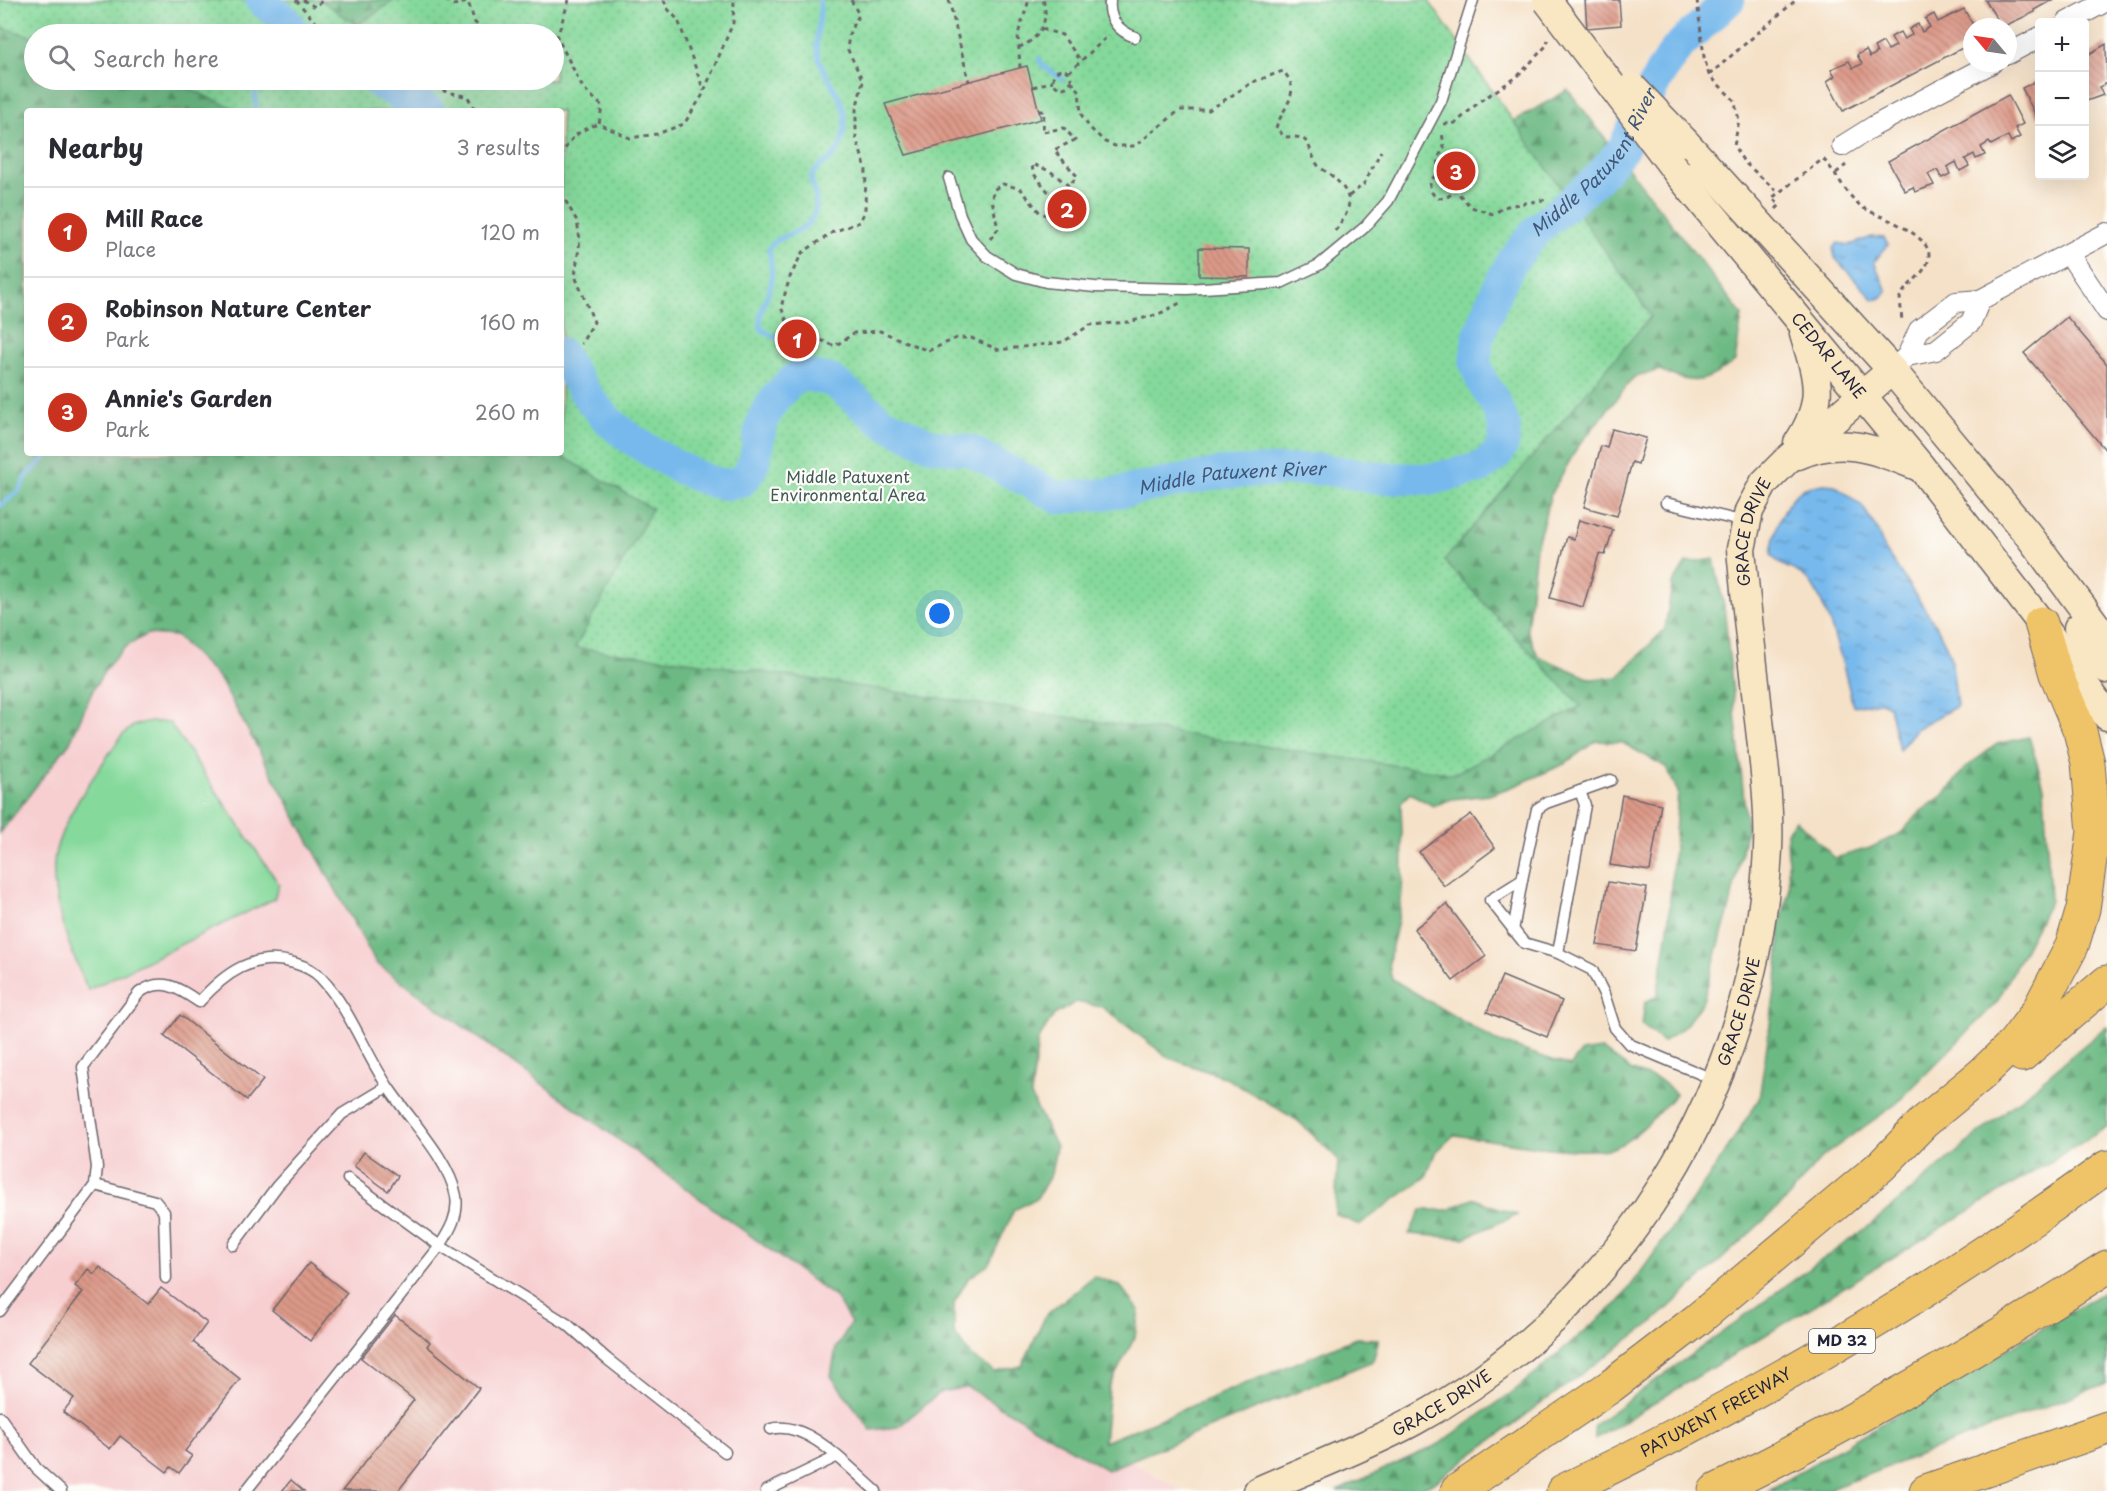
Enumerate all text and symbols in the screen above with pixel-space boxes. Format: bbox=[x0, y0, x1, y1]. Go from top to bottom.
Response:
north arrow bbox=[1963, 18, 2017, 72]
map controls bbox=[2035, 18, 2089, 180]
button: + bbox=[2035, 18, 2089, 72]
search box bbox=[24, 24, 564, 90]
icon: search bbox=[45, 41, 78, 74]
text: Search here bbox=[93, 41, 219, 74]
button: − bbox=[2035, 72, 2089, 126]
water label: Middle Patuxent River bbox=[1524, 81, 1663, 242]
button: layers bbox=[2035, 126, 2089, 180]
text: Nearby bbox=[48, 128, 143, 167]
text: 3 results bbox=[457, 132, 540, 162]
pin: 3 bbox=[1436, 148, 1476, 194]
pin: 2 bbox=[1048, 186, 1086, 232]
text: Mill Race bbox=[105, 201, 203, 234]
text: 1 bbox=[63, 217, 72, 247]
text: 120 m bbox=[481, 217, 540, 247]
text: Place bbox=[105, 234, 156, 264]
text: Robinson Nature Center bbox=[105, 291, 371, 324]
street label: CEDAR LANE bbox=[1786, 306, 1872, 403]
text: 2 bbox=[60, 307, 75, 337]
text: 160 m bbox=[480, 307, 540, 337]
pin: 1 bbox=[778, 316, 816, 362]
text: Park bbox=[105, 324, 150, 354]
text: Annie's Garden bbox=[105, 381, 272, 414]
text: 3 bbox=[61, 397, 74, 427]
text: 260 m bbox=[475, 397, 540, 427]
text: Park bbox=[105, 414, 150, 444]
water label: Middle Patuxent River bbox=[1136, 454, 1328, 500]
park label: Middle Patuxent Environmental Area bbox=[770, 464, 926, 506]
street label: GRACE DRIVE bbox=[1728, 473, 1776, 587]
your location bbox=[925, 599, 954, 628]
street label: GRACE DRIVE bbox=[1710, 955, 1765, 1069]
road number: MD 32 bbox=[1809, 1329, 1875, 1353]
street label: PATUXENT FREEWAY bbox=[1636, 1361, 1795, 1462]
street label: GRACE DRIVE bbox=[1387, 1363, 1496, 1442]

